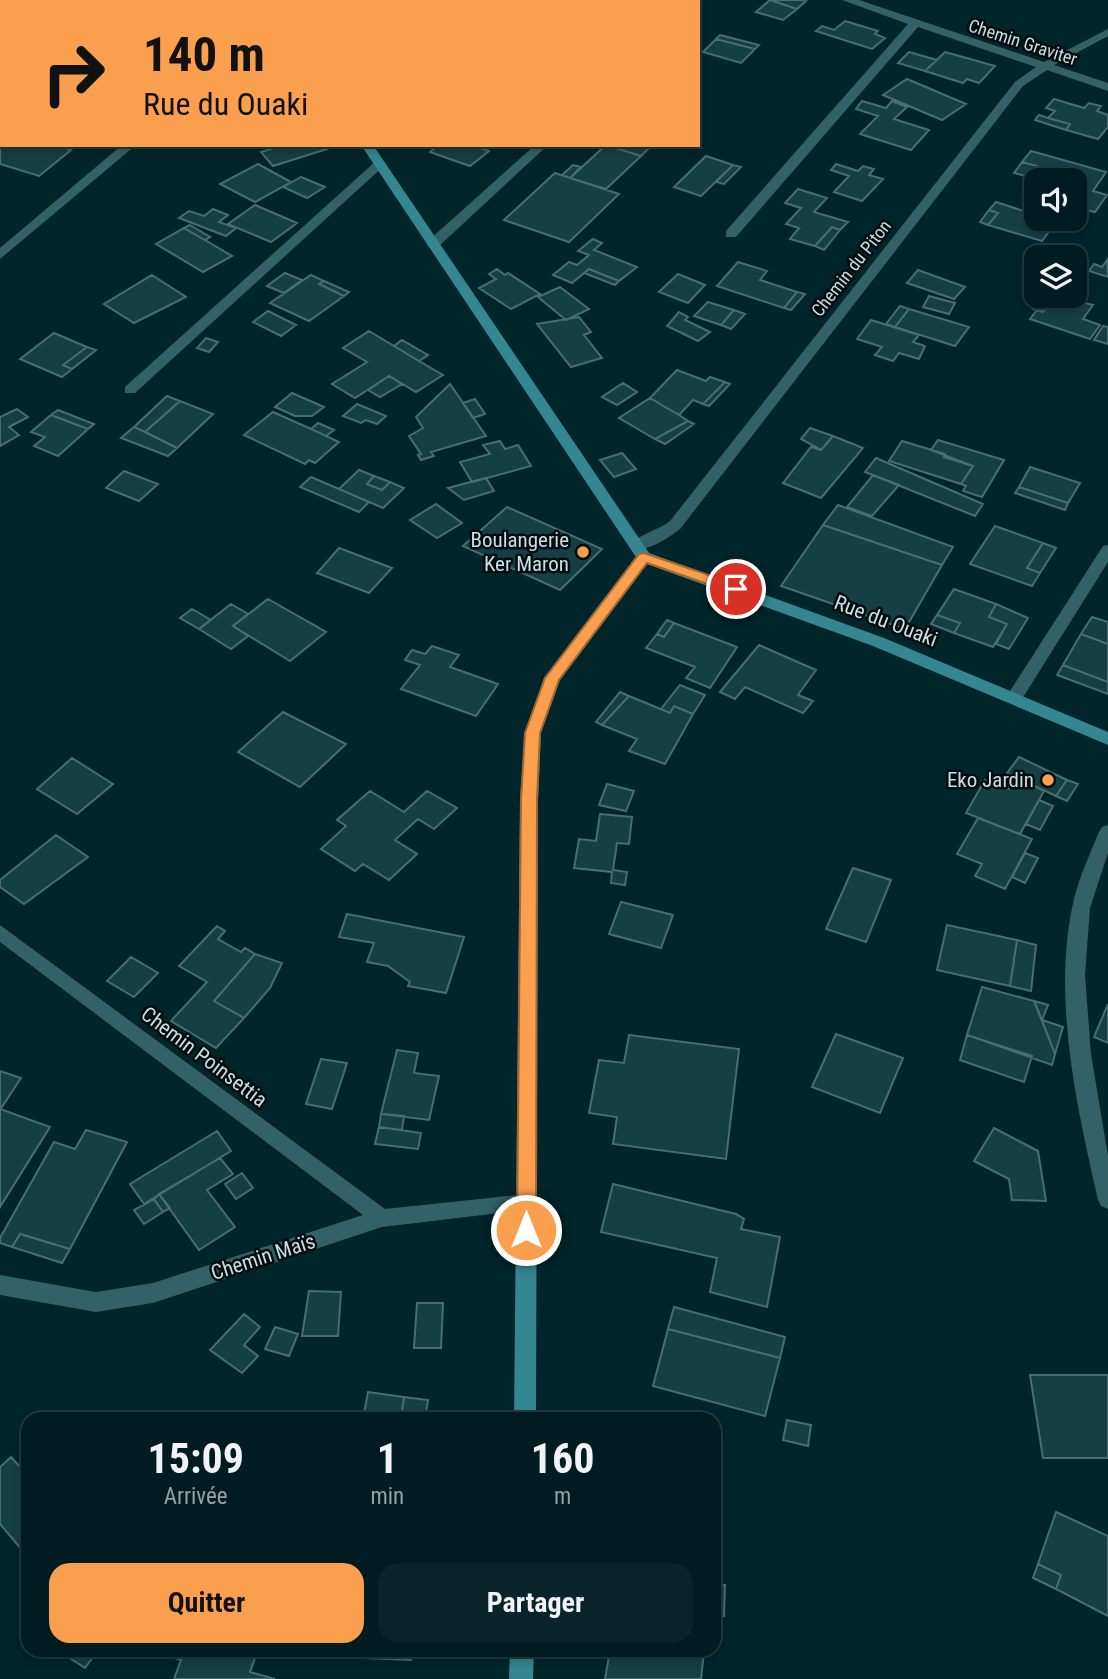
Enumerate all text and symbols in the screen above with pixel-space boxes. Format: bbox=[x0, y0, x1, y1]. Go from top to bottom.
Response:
street label: Chemin Graviter bbox=[966, 15, 1081, 70]
text: 140 m bbox=[143, 26, 265, 83]
icon: right bbox=[28, 28, 119, 119]
text: Rue du Ouaki bbox=[143, 85, 308, 123]
map controls bbox=[1024, 168, 1087, 308]
button: sound bbox=[1024, 168, 1087, 231]
street label: Chemin du Piton bbox=[807, 216, 895, 320]
button: layers bbox=[1024, 245, 1087, 308]
place label: Boulangerie Ker Maron bbox=[471, 528, 569, 576]
marker: Boulangerie Ker Maron bbox=[575, 544, 591, 560]
pin bbox=[706, 559, 766, 619]
icon: arrive bbox=[717, 570, 755, 608]
street label: Rue du Ouaki bbox=[831, 590, 941, 652]
place label: Eko Jardin bbox=[947, 768, 1034, 792]
marker: Eko Jardin bbox=[1040, 772, 1056, 788]
street label: Chemin Poinsettia bbox=[136, 1002, 272, 1112]
position arrow bbox=[489, 1193, 563, 1267]
street label: Chemin Maïs bbox=[208, 1229, 318, 1285]
text: 15:09 bbox=[148, 1434, 244, 1483]
text: 1 bbox=[377, 1434, 398, 1483]
text: 160 bbox=[531, 1434, 594, 1483]
text: Arrivée bbox=[164, 1483, 228, 1510]
text: min bbox=[370, 1483, 404, 1510]
text: m bbox=[554, 1483, 571, 1510]
button: Quitter bbox=[49, 1563, 364, 1643]
button: Partager bbox=[378, 1563, 693, 1643]

